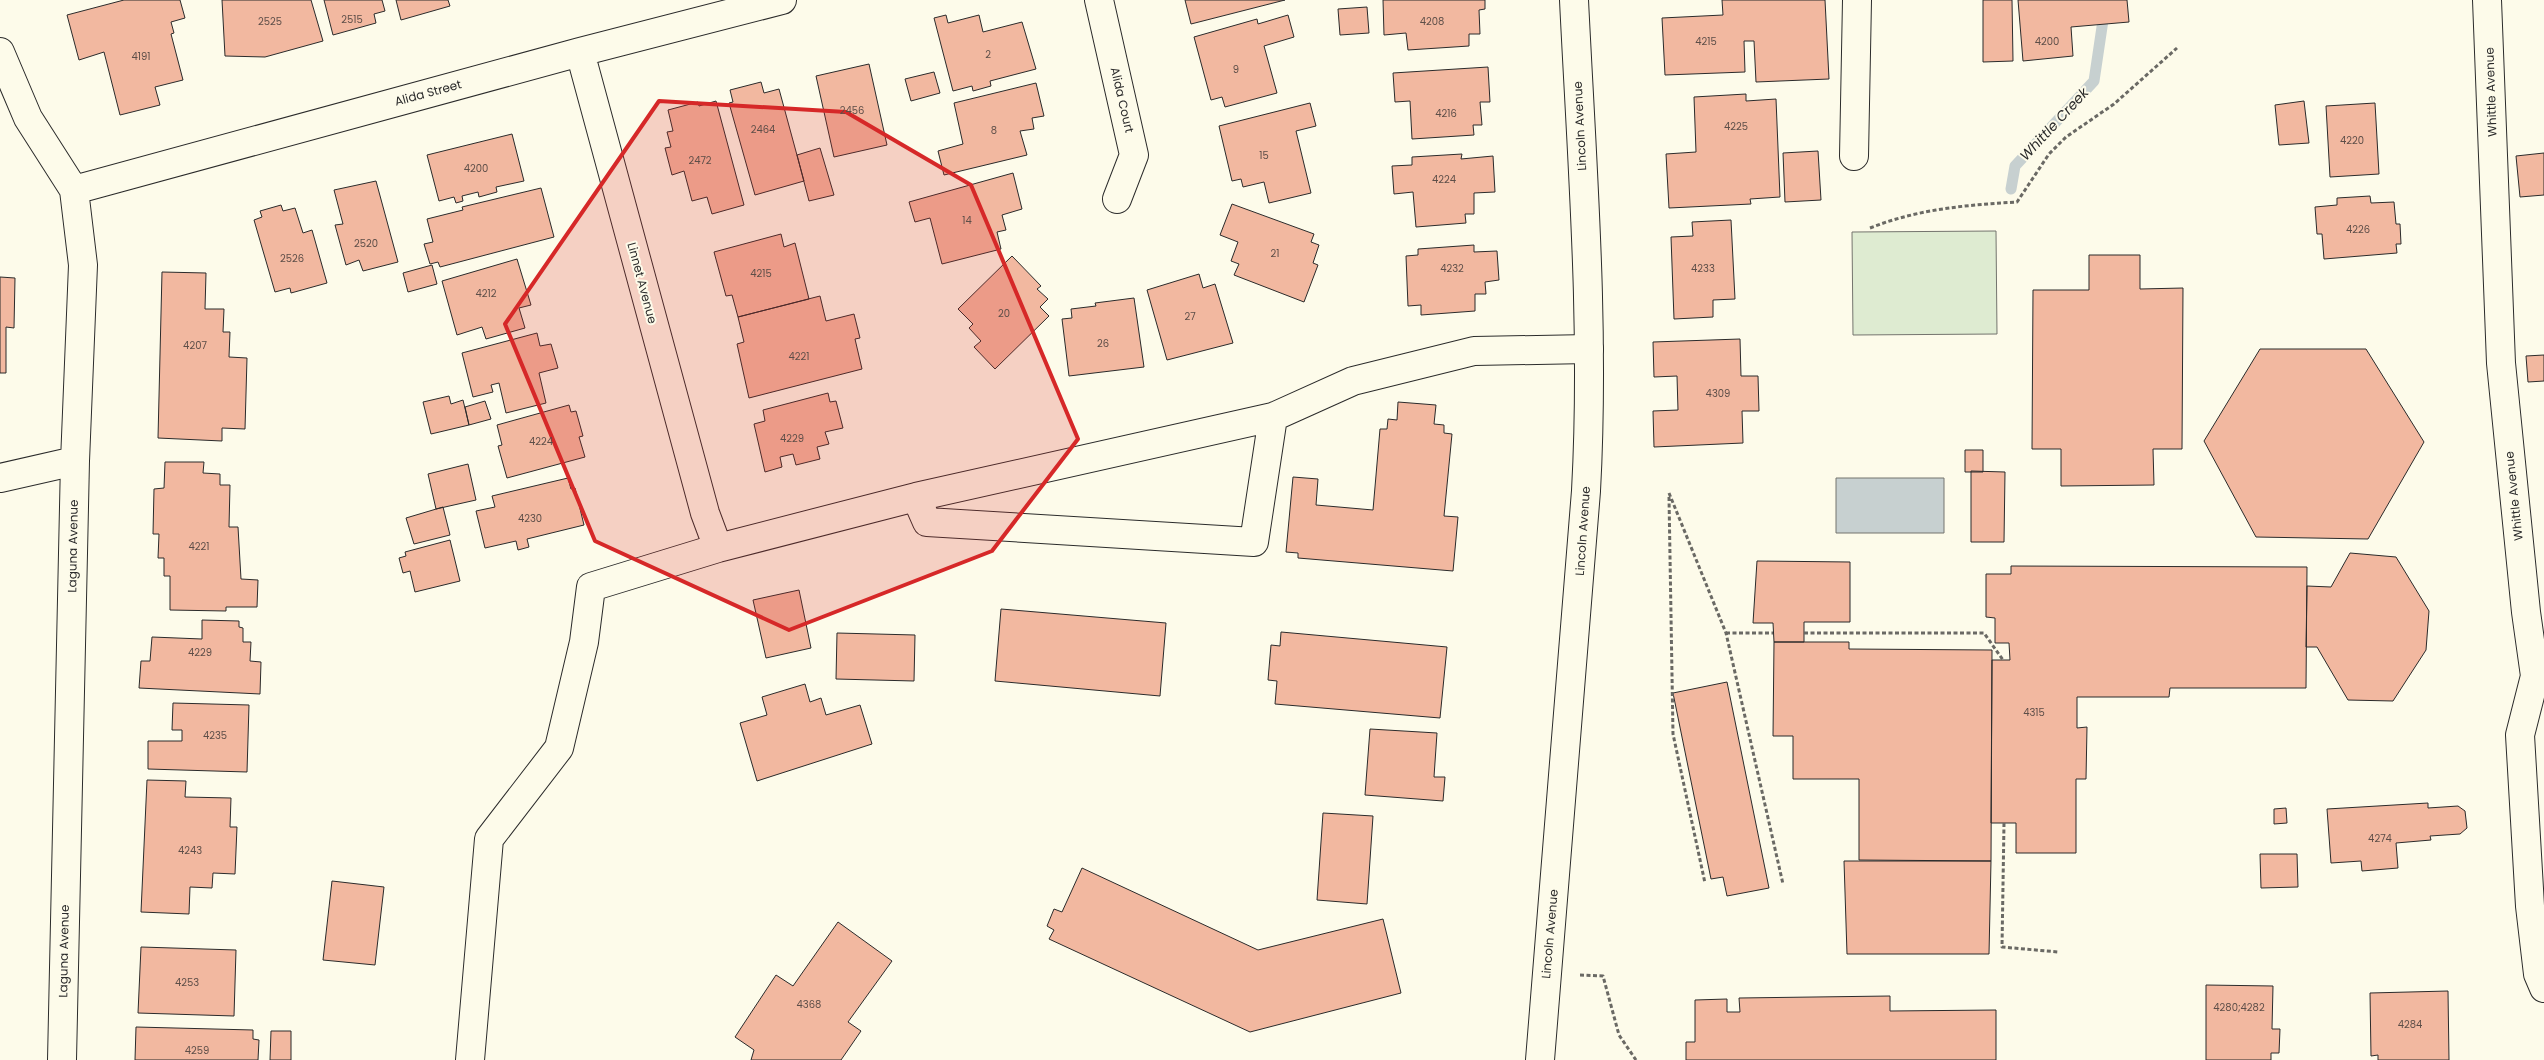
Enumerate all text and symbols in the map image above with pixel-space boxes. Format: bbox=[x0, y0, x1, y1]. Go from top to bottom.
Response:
house number: 2515 bbox=[341, 12, 363, 27]
house number: 2525 bbox=[258, 14, 282, 29]
house number: 4208 bbox=[1420, 14, 1444, 29]
house number: 4215 bbox=[1695, 34, 1717, 49]
house number: 4200 bbox=[2035, 34, 2059, 49]
house number: 2 bbox=[985, 47, 991, 62]
street label: Whittle Avenue bbox=[2480, 47, 2501, 137]
house number: 4191 bbox=[132, 49, 151, 64]
house number: 9 bbox=[1233, 62, 1239, 77]
street label: Alida Court bbox=[1107, 65, 1138, 134]
street label: Alida Street bbox=[393, 75, 463, 110]
street label: Lincoln Avenue bbox=[1569, 81, 1590, 171]
water label: Whittle Creek bbox=[2015, 83, 2094, 165]
house number: 2456 bbox=[840, 103, 864, 118]
house number: 4216 bbox=[1435, 106, 1457, 121]
house number: 4225 bbox=[1724, 119, 1748, 134]
house number: 2464 bbox=[751, 122, 775, 137]
house number: 8 bbox=[991, 123, 997, 138]
house number: 4220 bbox=[2340, 133, 2364, 148]
house number: 15 bbox=[1259, 148, 1269, 163]
house number: 2472 bbox=[688, 153, 712, 168]
house number: 4200 bbox=[464, 161, 488, 176]
house number: 4224 bbox=[1432, 172, 1456, 187]
house number: 14 bbox=[962, 213, 972, 228]
house number: 4226 bbox=[2346, 222, 2370, 237]
house number: 2520 bbox=[354, 236, 378, 251]
street label: Linnet Avenue bbox=[623, 240, 662, 325]
house number: 21 bbox=[1271, 246, 1279, 261]
house number: 2526 bbox=[280, 251, 304, 266]
house number: 4232 bbox=[1440, 261, 1464, 276]
house number: 4233 bbox=[1691, 261, 1715, 276]
house number: 4215 bbox=[750, 266, 772, 281]
house number: 4212 bbox=[476, 286, 497, 301]
house number: 20 bbox=[998, 306, 1010, 321]
house number: 27 bbox=[1184, 309, 1196, 324]
house number: 26 bbox=[1097, 336, 1109, 351]
house number: 4207 bbox=[183, 338, 207, 353]
house number: 4221 bbox=[789, 349, 810, 364]
house number: 4309 bbox=[1706, 386, 1730, 401]
house number: 4229 bbox=[780, 431, 804, 446]
house number: 4224 bbox=[529, 434, 553, 449]
street label: Whittle Avenue bbox=[2500, 451, 2527, 542]
street label: Lincoln Avenue bbox=[1571, 486, 1594, 576]
street label: Laguna Avenue bbox=[63, 499, 82, 593]
house number: 4230 bbox=[518, 511, 542, 526]
house number: 4221 bbox=[189, 539, 210, 554]
house number: 4229 bbox=[188, 645, 212, 660]
house number: 4315 bbox=[2023, 705, 2045, 720]
house number: 4235 bbox=[203, 728, 227, 743]
house number: 4274 bbox=[2368, 831, 2392, 846]
house number: 4243 bbox=[178, 843, 202, 858]
street label: Lincoln Avenue bbox=[1537, 889, 1562, 979]
street label: Laguna Avenue bbox=[54, 904, 73, 998]
house number: 4253 bbox=[175, 975, 199, 990]
house number: 4368 bbox=[797, 997, 821, 1012]
house number: 4280;4282 bbox=[2213, 1000, 2265, 1015]
house number: 4284 bbox=[2398, 1017, 2422, 1032]
house number: 4259 bbox=[185, 1043, 209, 1058]

